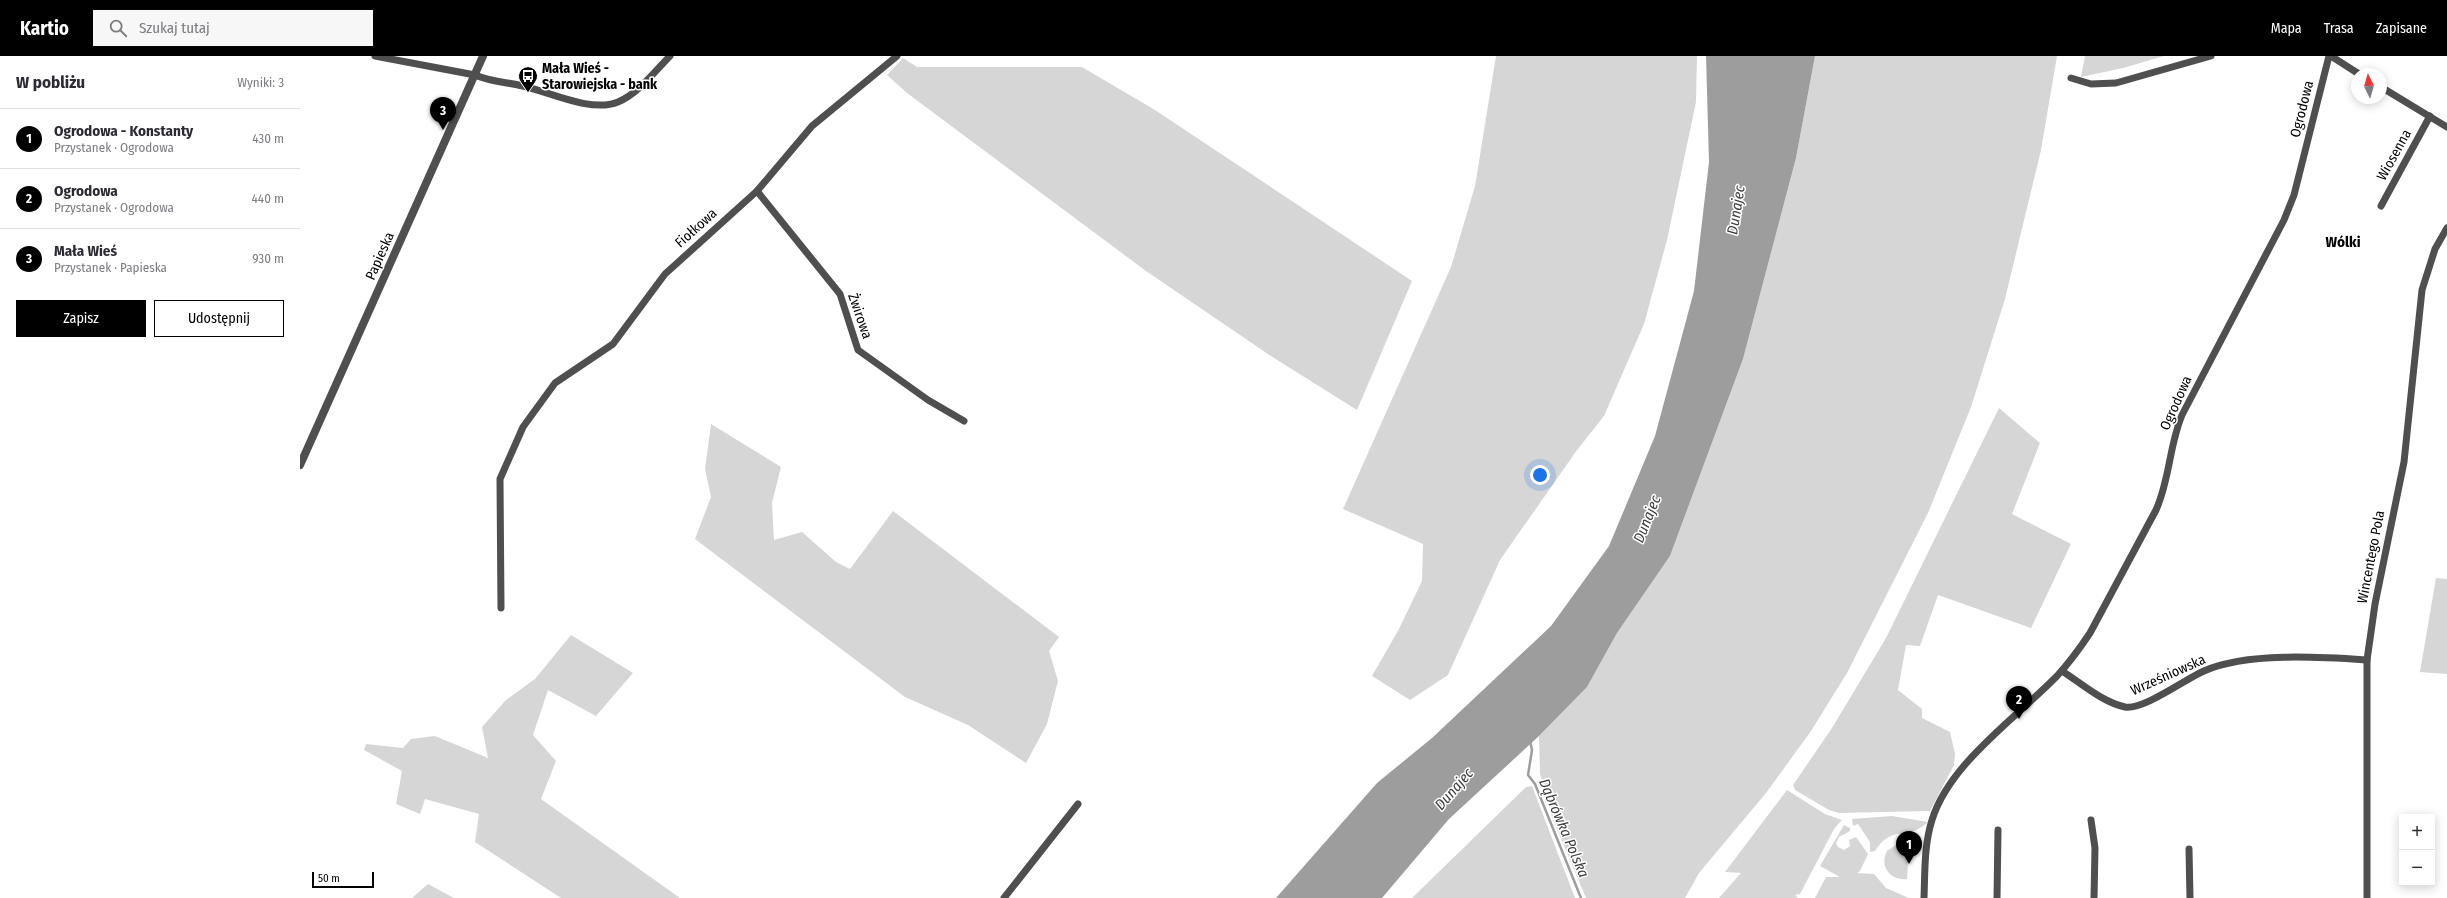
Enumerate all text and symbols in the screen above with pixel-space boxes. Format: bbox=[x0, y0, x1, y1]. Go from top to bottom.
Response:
search box bbox=[93, 10, 373, 46]
text: Kartio bbox=[20, 17, 69, 40]
icon: search bbox=[107, 17, 129, 39]
text: Szukaj tutaj bbox=[139, 19, 210, 37]
text: Mapa bbox=[2271, 20, 2302, 37]
text: Trasa bbox=[2324, 20, 2354, 37]
text: Zapisane bbox=[2376, 20, 2427, 37]
place label: Mała Wieś - Starowiejska - bank bbox=[542, 60, 658, 93]
bus stop icon: Mała Wieś - Starowiejska - bank bbox=[517, 65, 539, 93]
north arrow bbox=[2351, 68, 2387, 104]
text: W pobliżu bbox=[16, 72, 85, 93]
text: Wyniki: 3 bbox=[237, 75, 284, 90]
street label: Ogrodowa bbox=[2287, 79, 2317, 139]
pin: 3 bbox=[430, 97, 456, 130]
text: Ogrodowa - Konstanty bbox=[54, 122, 193, 140]
street label: Wiosenna bbox=[2373, 126, 2415, 184]
text: 1 bbox=[26, 131, 32, 146]
text: 430 m bbox=[252, 131, 284, 146]
text: Przystanek · Ogrodowa bbox=[54, 140, 174, 155]
text: Ogrodowa bbox=[54, 182, 118, 200]
water label: Dunajec bbox=[1723, 184, 1749, 236]
text: 2 bbox=[26, 191, 32, 206]
text: 440 m bbox=[252, 191, 284, 206]
text: Przystanek · Ogrodowa bbox=[54, 200, 174, 215]
street label: Fiołkowa bbox=[672, 205, 720, 251]
street label: Papieska bbox=[362, 229, 398, 283]
district label: Wólki bbox=[2325, 233, 2361, 251]
text: Mała Wieś bbox=[54, 242, 117, 260]
text: 3 bbox=[26, 251, 32, 266]
text: 930 m bbox=[252, 251, 284, 266]
text: Przystanek · Papieska bbox=[54, 260, 167, 275]
street label: Żwirowa bbox=[844, 291, 876, 341]
button: Zapisz bbox=[16, 300, 146, 337]
button: Udostępnij bbox=[154, 300, 284, 337]
street label: Ogrodowa bbox=[2156, 373, 2196, 433]
your location bbox=[1530, 465, 1550, 485]
water label: Dunajec bbox=[1629, 492, 1665, 545]
street label: Wincentego Pola bbox=[2354, 509, 2388, 605]
street label: Wrześniowska bbox=[2128, 651, 2208, 699]
pin: 2 bbox=[2006, 686, 2032, 719]
water label: Dunajec bbox=[1431, 764, 1477, 814]
water label: Dąbrówka Polska bbox=[1535, 776, 1593, 881]
map controls bbox=[2399, 814, 2435, 886]
button: + bbox=[2399, 814, 2435, 850]
pin: 1 bbox=[1896, 831, 1922, 864]
button: − bbox=[2399, 850, 2435, 886]
scale bar bbox=[312, 870, 374, 889]
text: 50 m bbox=[318, 872, 340, 885]

